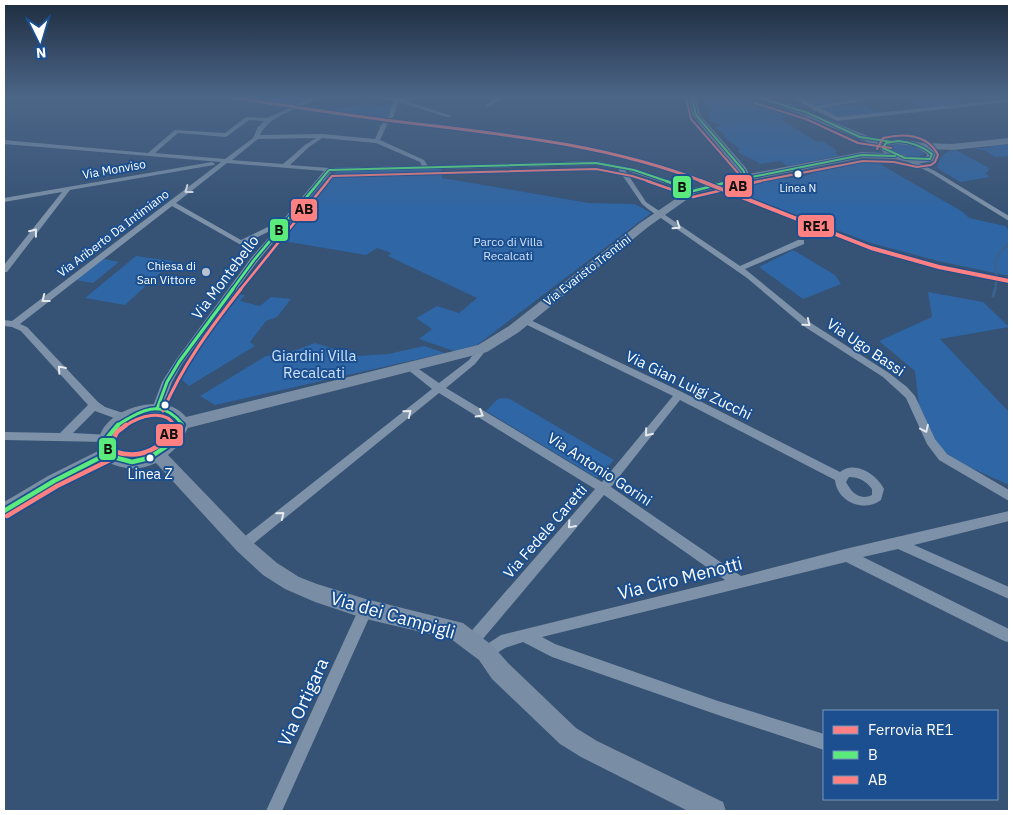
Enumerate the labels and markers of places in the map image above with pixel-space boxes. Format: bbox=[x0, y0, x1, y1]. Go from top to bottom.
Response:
marker: Linea N bbox=[793, 169, 803, 179]
place label: Linea N bbox=[780, 181, 816, 195]
place label: Chiesa di San Vittore bbox=[137, 258, 196, 287]
marker: Chiesa di San Vittore bbox=[200, 266, 212, 278]
unlabelled marker bbox=[160, 400, 170, 410]
marker: Linea Z bbox=[145, 453, 155, 463]
place label: Linea Z bbox=[127, 465, 173, 483]

